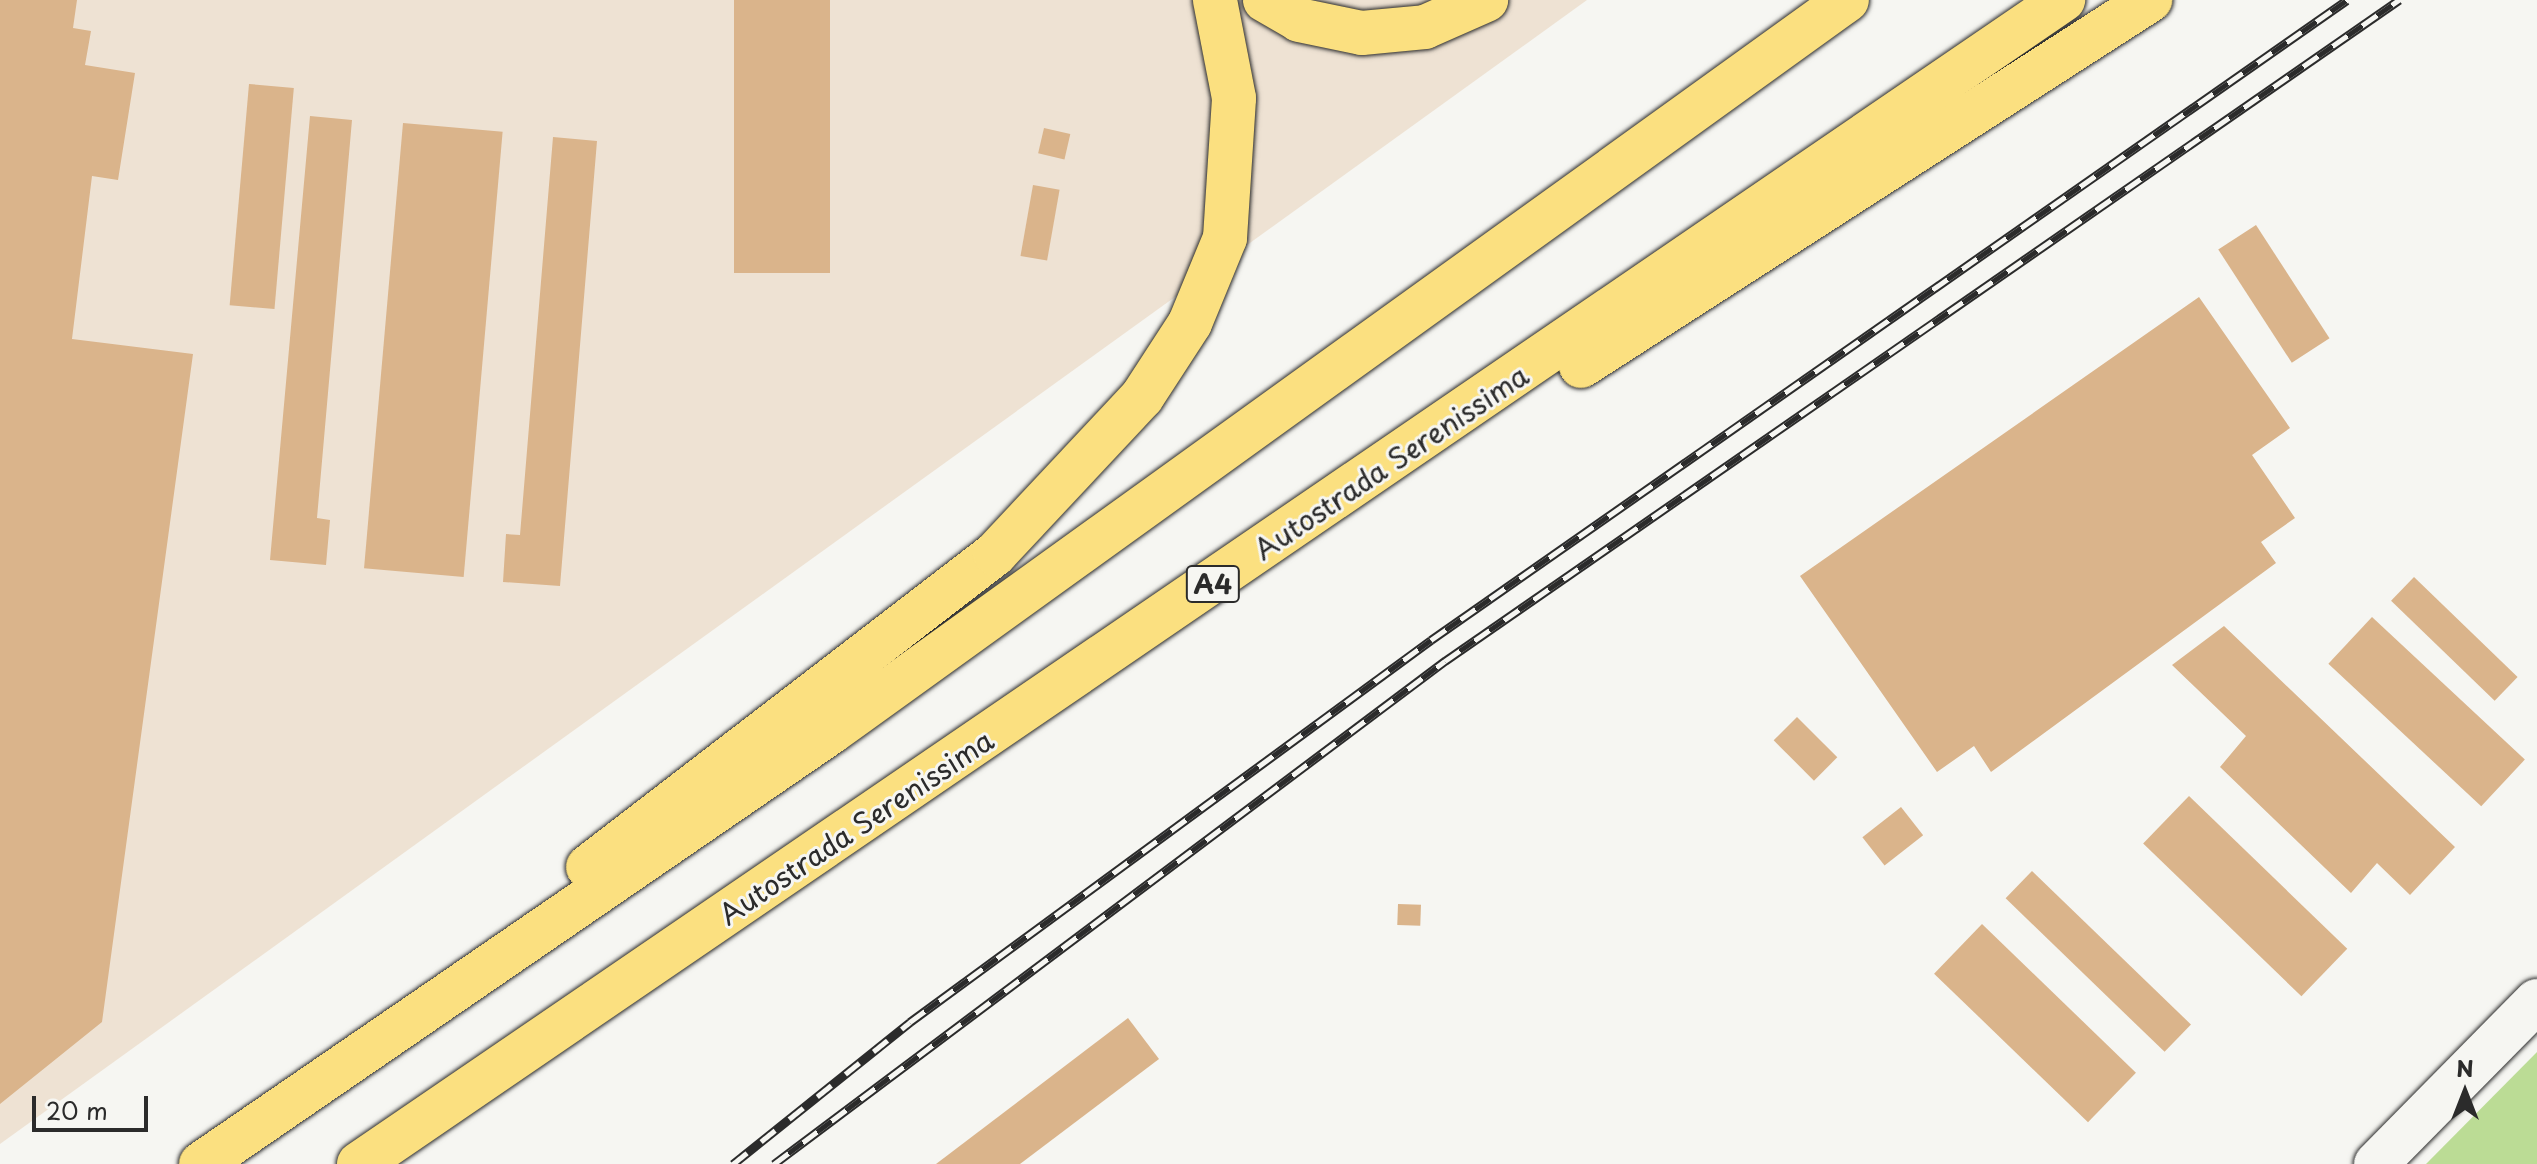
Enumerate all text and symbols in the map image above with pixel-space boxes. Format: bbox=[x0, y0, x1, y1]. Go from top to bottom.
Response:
street label: Autostrada Serenissima bbox=[1248, 358, 1534, 566]
road number: A4 bbox=[1185, 562, 1241, 606]
street label: Autostrada Serenissima bbox=[713, 723, 999, 931]
text: N bbox=[2456, 1051, 2474, 1084]
north arrow bbox=[2425, 1052, 2505, 1132]
scale bar bbox=[36, 1080, 152, 1130]
text: 20 m bbox=[46, 1092, 108, 1128]

